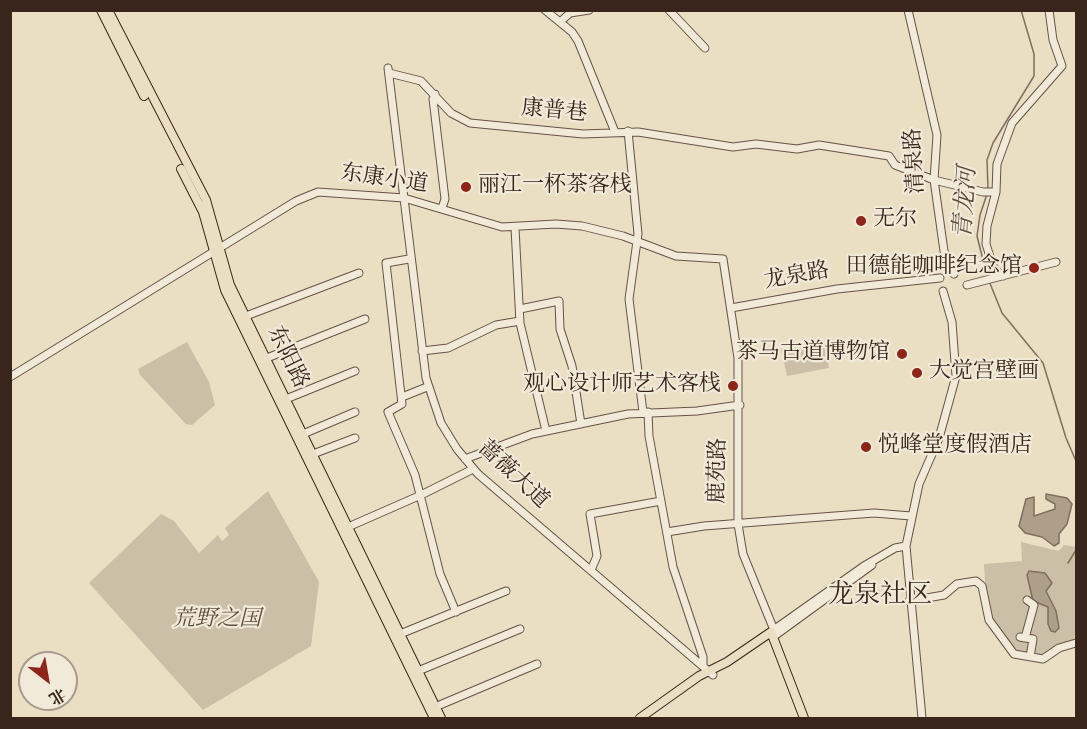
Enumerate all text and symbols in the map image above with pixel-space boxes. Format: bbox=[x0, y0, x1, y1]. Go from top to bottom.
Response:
street label: 康普巷 bbox=[520, 97, 588, 129]
street label: 清泉路 bbox=[902, 127, 932, 195]
street label: 东康小道 bbox=[339, 162, 429, 200]
water label: 青龙河 bbox=[951, 166, 985, 240]
place label: 丽江一杯茶客栈 bbox=[478, 174, 632, 200]
marker: 丽江一杯茶客栈 bbox=[459, 180, 473, 194]
place label: 无尔 bbox=[873, 208, 917, 234]
marker: 无尔 bbox=[854, 214, 868, 228]
place label: 田德能咖啡纪念馆 bbox=[846, 255, 1022, 281]
street label: 龙泉路 bbox=[762, 259, 832, 297]
marker: 田德能咖啡纪念馆 bbox=[1027, 261, 1041, 275]
street label: 东阳路 bbox=[260, 323, 312, 393]
place label: 茶马古道博物馆 bbox=[736, 341, 890, 367]
marker: 茶马古道博物馆 bbox=[895, 347, 909, 361]
place label: 大觉宫壁画 bbox=[929, 360, 1039, 386]
marker: 大觉宫壁画 bbox=[910, 366, 924, 380]
place label: 观心设计师艺术客栈 bbox=[523, 373, 721, 399]
marker: 观心设计师艺术客栈 bbox=[726, 379, 740, 393]
place label: 悦峰堂度假酒店 bbox=[878, 434, 1032, 460]
street label: 蔷薇大道 bbox=[471, 436, 553, 516]
street label: 鹿苑路 bbox=[706, 438, 734, 504]
marker: 悦峰堂度假酒店 bbox=[859, 440, 873, 454]
district label: 龙泉社区 bbox=[828, 582, 932, 614]
park label: 荒野之国 bbox=[173, 608, 261, 634]
north arrow bbox=[18, 651, 78, 711]
text: 北 bbox=[44, 681, 69, 709]

